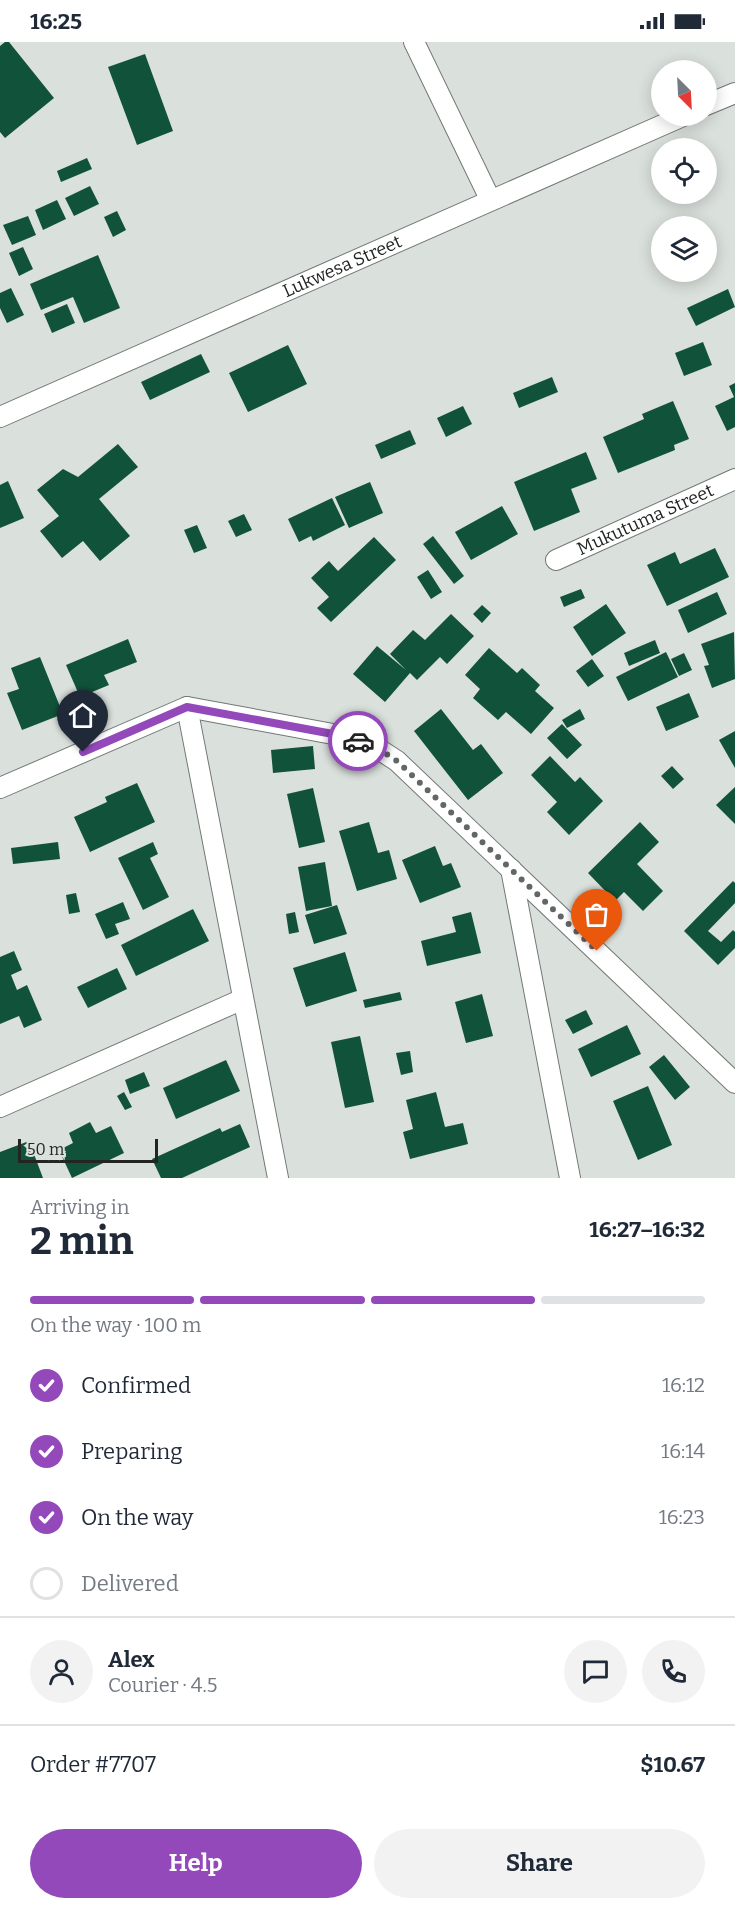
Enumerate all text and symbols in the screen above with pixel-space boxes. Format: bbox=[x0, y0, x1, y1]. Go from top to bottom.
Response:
text: 16:25 bbox=[30, 8, 82, 35]
north arrow bbox=[651, 60, 717, 126]
map controls bbox=[651, 60, 717, 282]
button: locate bbox=[651, 138, 717, 204]
button: layers bbox=[651, 216, 717, 282]
street label: Lukwesa Street bbox=[279, 230, 406, 302]
street label: Mukutuma Street bbox=[574, 479, 717, 560]
pin bbox=[57, 690, 108, 752]
icon: home bbox=[66, 699, 99, 732]
courier bbox=[328, 711, 388, 771]
icon: car bbox=[342, 725, 375, 758]
pin bbox=[571, 889, 622, 951]
icon: bag bbox=[580, 898, 613, 931]
scale bar bbox=[18, 1136, 158, 1164]
text: 50 m bbox=[27, 1140, 64, 1159]
text: Arriving in bbox=[30, 1195, 129, 1219]
text: 16:27–16:32 bbox=[589, 1216, 705, 1243]
text: 2 min bbox=[30, 1218, 134, 1264]
text: On the way · 100 m bbox=[30, 1313, 201, 1337]
icon: check bbox=[30, 1369, 63, 1402]
text: Confirmed bbox=[81, 1372, 191, 1399]
text: 16:12 bbox=[662, 1373, 705, 1397]
icon: check bbox=[30, 1435, 63, 1468]
text: Preparing bbox=[81, 1438, 183, 1465]
text: 16:14 bbox=[661, 1439, 705, 1463]
icon: check bbox=[30, 1501, 63, 1534]
text: On the way bbox=[81, 1504, 193, 1531]
text: 16:23 bbox=[659, 1505, 705, 1529]
text: Delivered bbox=[81, 1570, 179, 1597]
button: person bbox=[30, 1640, 93, 1703]
button: chat bbox=[564, 1640, 627, 1703]
button: phone bbox=[642, 1640, 705, 1703]
text: Alex bbox=[108, 1646, 154, 1673]
text: Courier · 4.5 bbox=[108, 1673, 217, 1697]
text: Order #7707 bbox=[30, 1751, 156, 1778]
text: $10.67 bbox=[640, 1751, 705, 1778]
button: Help bbox=[30, 1829, 362, 1898]
button: Share bbox=[374, 1829, 705, 1898]

